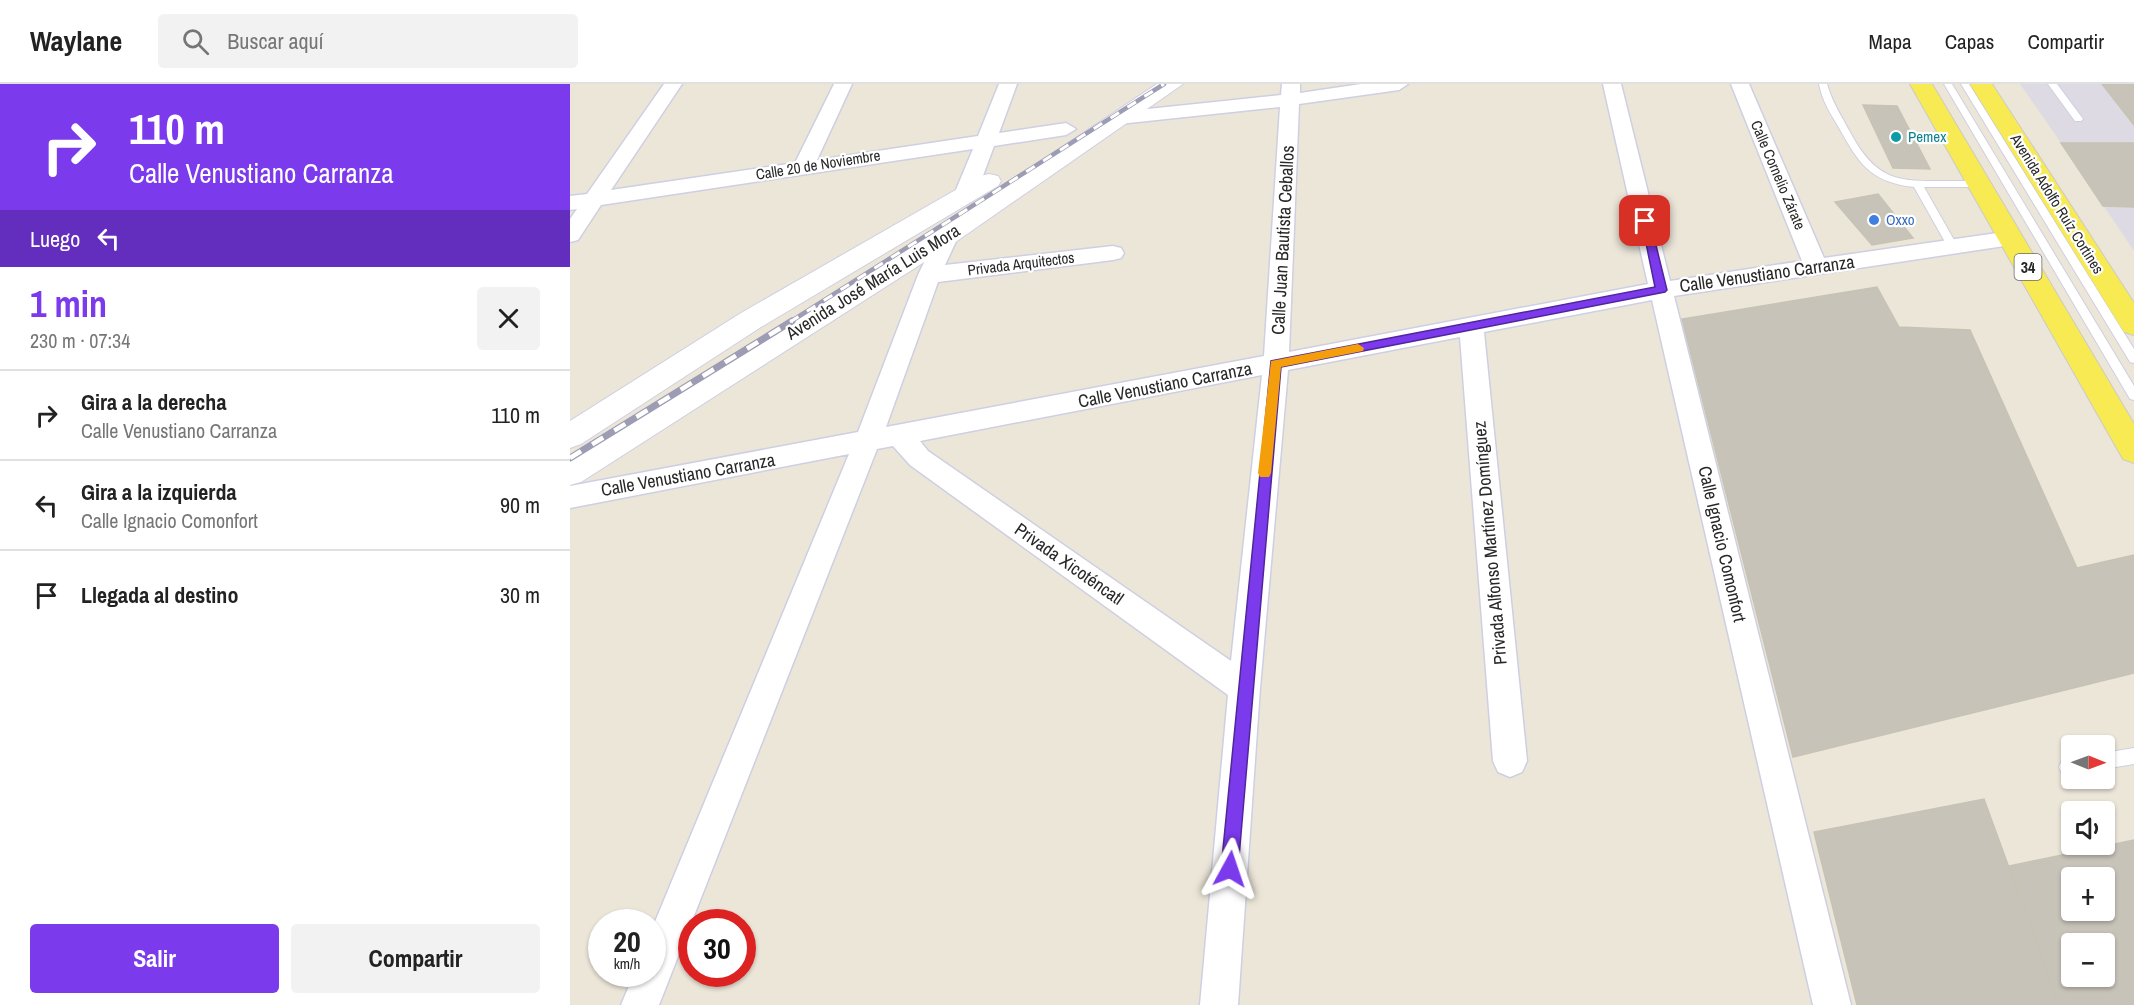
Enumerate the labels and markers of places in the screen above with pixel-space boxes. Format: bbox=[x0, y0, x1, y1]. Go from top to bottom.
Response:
place label: Pemex bbox=[1908, 126, 1947, 147]
marker: Pemex bbox=[1889, 130, 1903, 144]
pin bbox=[1619, 195, 1670, 246]
place label: Oxxo bbox=[1886, 209, 1915, 230]
marker: Oxxo bbox=[1867, 213, 1881, 227]

